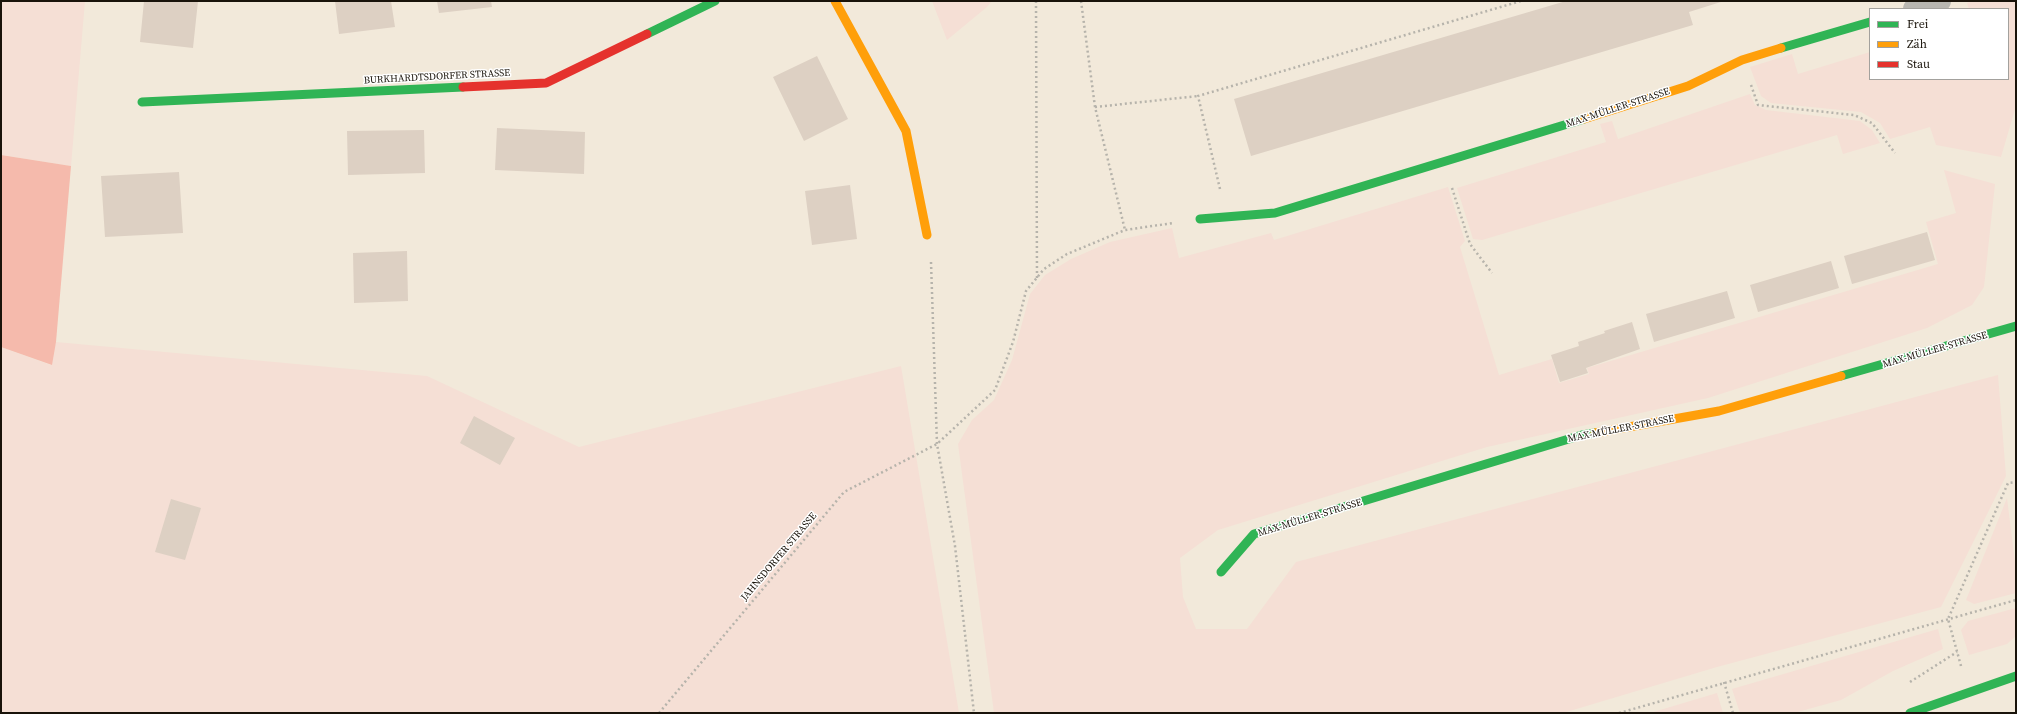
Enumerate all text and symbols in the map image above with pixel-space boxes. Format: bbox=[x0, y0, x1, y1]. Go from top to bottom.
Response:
legend bbox=[1869, 8, 2009, 80]
text: Frei bbox=[1907, 16, 1928, 32]
text: Zäh bbox=[1907, 36, 1927, 52]
text: Stau bbox=[1907, 56, 1930, 72]
street label: BURKHARDTSDORFER STRASSE bbox=[363, 67, 511, 87]
street label: MAX-MÜLLER-STRASSE bbox=[1565, 86, 1671, 130]
street label: MAX-MÜLLER-STRASSE bbox=[1881, 329, 1989, 371]
street label: MAX-MÜLLER-STRASSE bbox=[1567, 413, 1675, 445]
street label: MAX-MÜLLER-STRASSE bbox=[1256, 496, 1364, 540]
street label: JAHNSDORFER STRASSE bbox=[739, 510, 819, 604]

